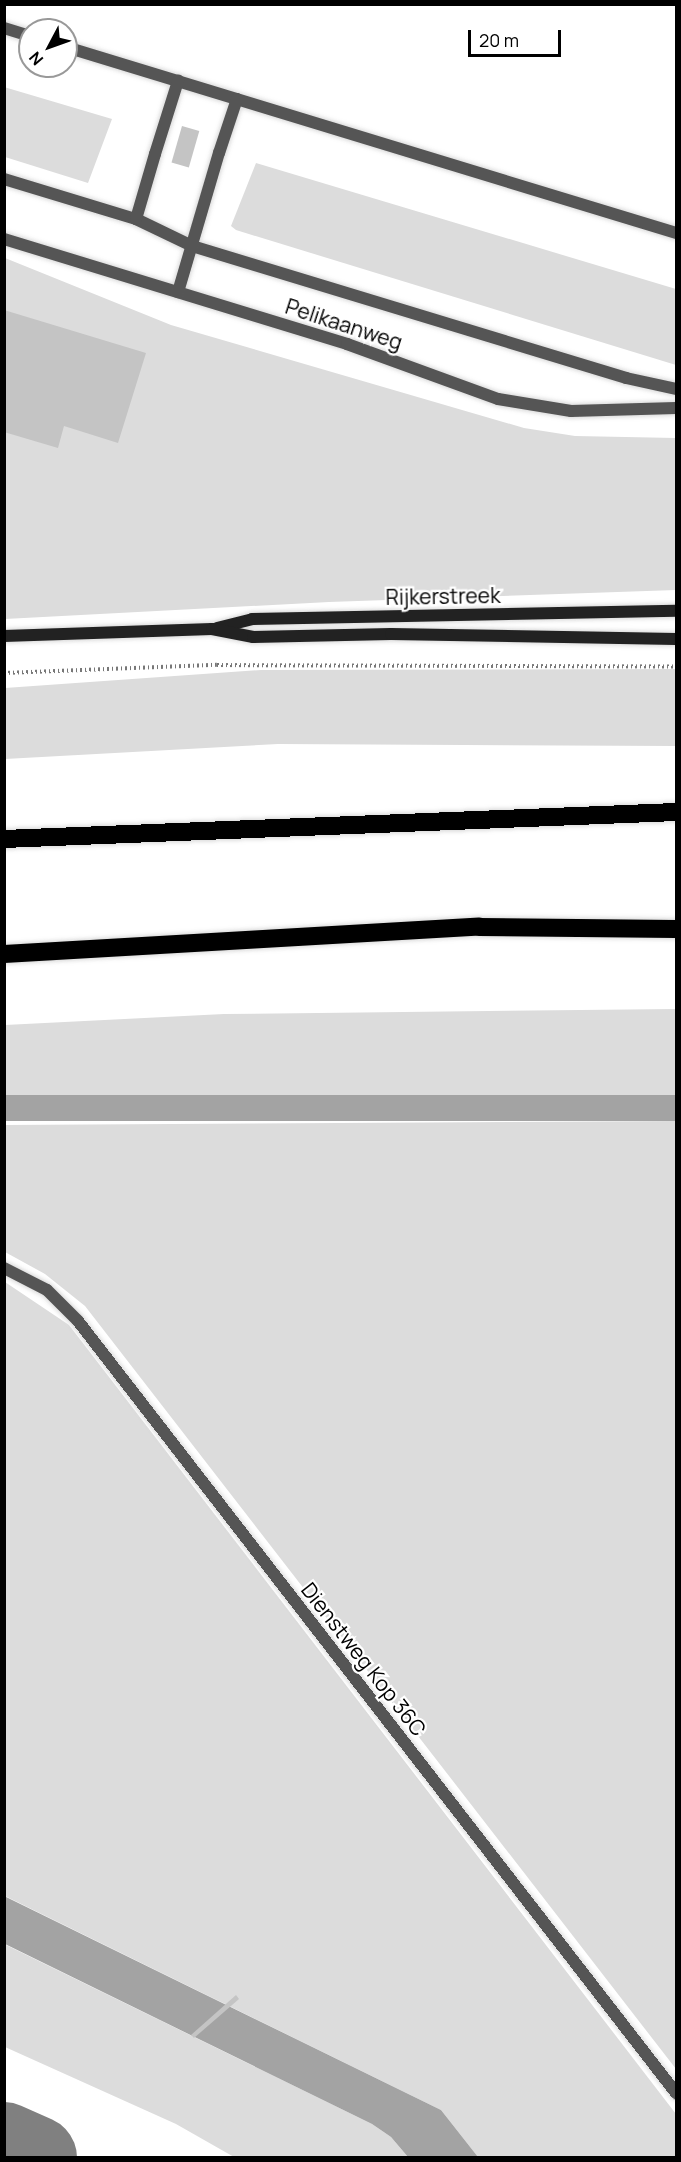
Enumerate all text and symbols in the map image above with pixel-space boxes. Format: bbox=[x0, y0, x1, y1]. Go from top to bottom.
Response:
north arrow bbox=[18, 18, 78, 78]
scale bar bbox=[471, 18, 564, 56]
text: 20 m bbox=[479, 28, 519, 52]
text: N bbox=[24, 47, 48, 70]
street label: Pelikaanweg bbox=[282, 293, 406, 355]
street label: Rijkerstreek bbox=[385, 582, 501, 610]
street label: Dienstweg Kop 36C bbox=[296, 1577, 432, 1741]

